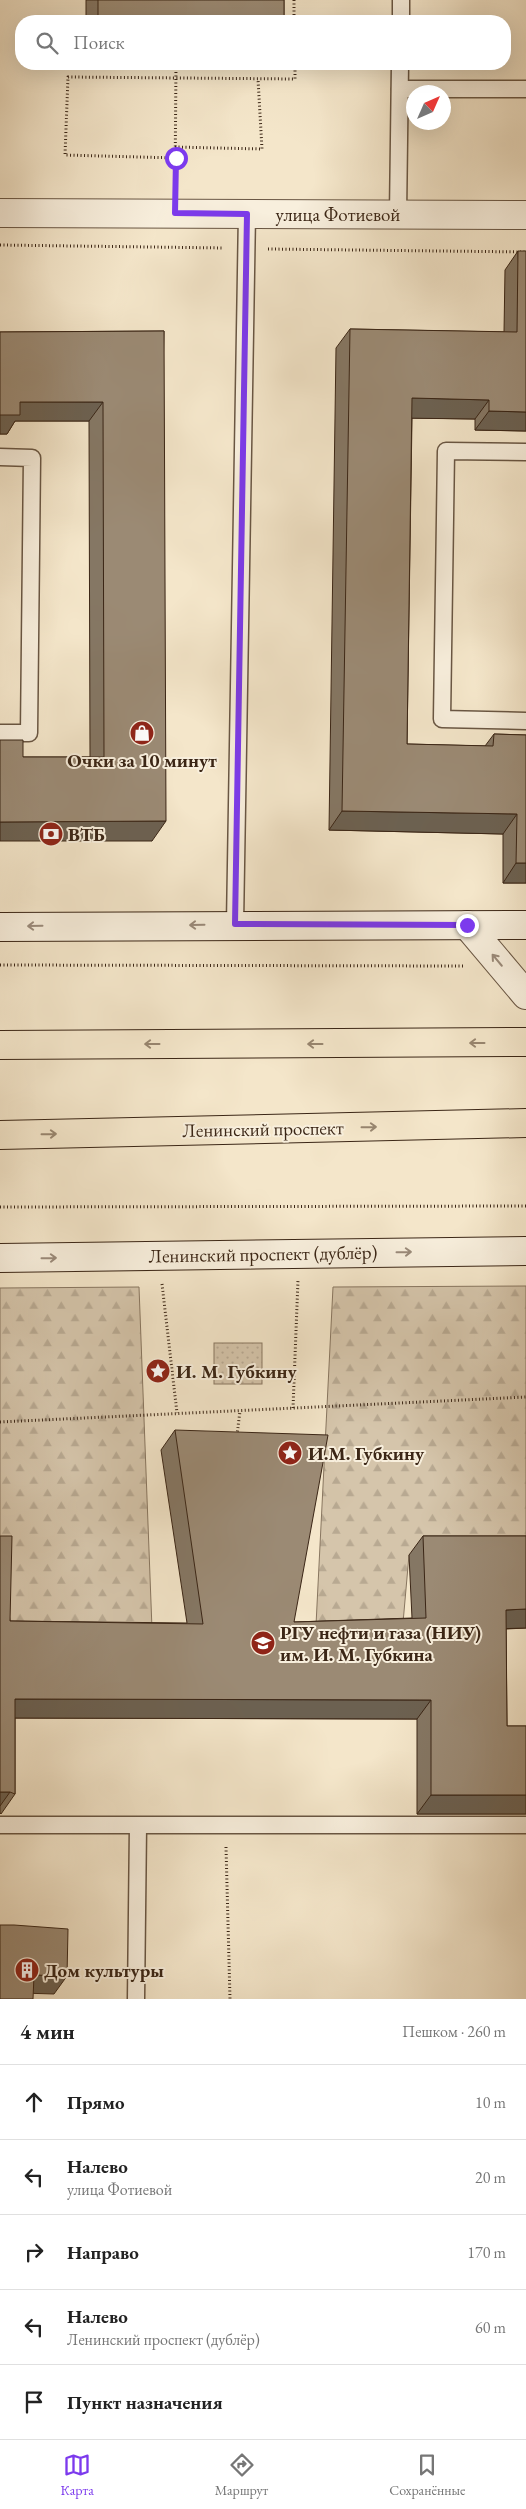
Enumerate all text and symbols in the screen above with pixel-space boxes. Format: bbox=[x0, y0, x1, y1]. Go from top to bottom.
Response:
search box bbox=[15, 15, 511, 70]
icon: search bbox=[33, 29, 61, 57]
text: Поиск bbox=[73, 30, 125, 55]
north arrow bbox=[406, 85, 451, 130]
route start bbox=[165, 147, 188, 170]
street label: улица Фотиевой bbox=[276, 202, 400, 227]
shop icon: Очки за 10 минут bbox=[129, 720, 155, 746]
place label: Очки за 10 минут bbox=[67, 748, 217, 773]
bank icon: ВТБ bbox=[38, 821, 64, 847]
place label: ВТБ bbox=[68, 822, 105, 847]
route end bbox=[456, 914, 479, 937]
one-way arrow bbox=[190, 920, 206, 930]
one-way arrow bbox=[27, 922, 43, 931]
one-way arrow bbox=[491, 954, 502, 967]
one-way arrow bbox=[470, 1038, 486, 1048]
one-way arrow bbox=[145, 1039, 161, 1049]
one-way arrow bbox=[307, 1039, 323, 1048]
street label: Ленинский проспект bbox=[182, 1115, 344, 1143]
one-way arrow bbox=[360, 1122, 376, 1131]
one-way arrow bbox=[40, 1129, 56, 1139]
street label: Ленинский проспект (дублёр) bbox=[148, 1240, 378, 1268]
one-way arrow bbox=[395, 1248, 411, 1257]
one-way arrow bbox=[40, 1253, 56, 1262]
place icon: И. М. Губкину bbox=[145, 1358, 171, 1384]
place label: И. М. Губкину bbox=[176, 1359, 297, 1384]
place icon: И.М. Губкину bbox=[277, 1440, 303, 1466]
place label: И.М. Губкину bbox=[308, 1441, 425, 1466]
place label: РГУ нефти и газа (НИУ) им. И. М. Губкина bbox=[280, 1620, 481, 1667]
school or university icon: РГУ нефти и газа (НИУ) им. И. М. Губкина bbox=[250, 1630, 276, 1656]
building icon: Дом культуры bbox=[14, 1957, 40, 1983]
place label: Дом культуры bbox=[44, 1958, 164, 1983]
text: 4 мин bbox=[20, 2018, 75, 2045]
text: Пешком · 260 m bbox=[402, 2021, 506, 2042]
icon: ahead bbox=[20, 2088, 48, 2116]
text: Прямо bbox=[67, 2090, 125, 2115]
text: 10 m bbox=[475, 2092, 506, 2113]
text: Налево bbox=[67, 2154, 128, 2179]
icon: left bbox=[20, 2163, 48, 2191]
text: 20 m bbox=[475, 2167, 506, 2188]
text: улица Фотиевой bbox=[67, 2179, 172, 2200]
icon: right bbox=[20, 2238, 48, 2266]
text: Направо bbox=[67, 2240, 139, 2265]
text: 170 m bbox=[467, 2242, 506, 2263]
text: Налево bbox=[67, 2304, 128, 2329]
icon: left bbox=[20, 2313, 48, 2341]
text: 60 m bbox=[475, 2317, 506, 2338]
text: Ленинский проспект (дублёр) bbox=[67, 2329, 260, 2350]
icon: arrive bbox=[20, 2388, 48, 2416]
text: Пункт назначения bbox=[67, 2390, 223, 2415]
tab: Карта bbox=[60, 2451, 94, 2499]
tab: Маршрут bbox=[215, 2451, 268, 2499]
tab: Сохранённые bbox=[389, 2451, 466, 2499]

